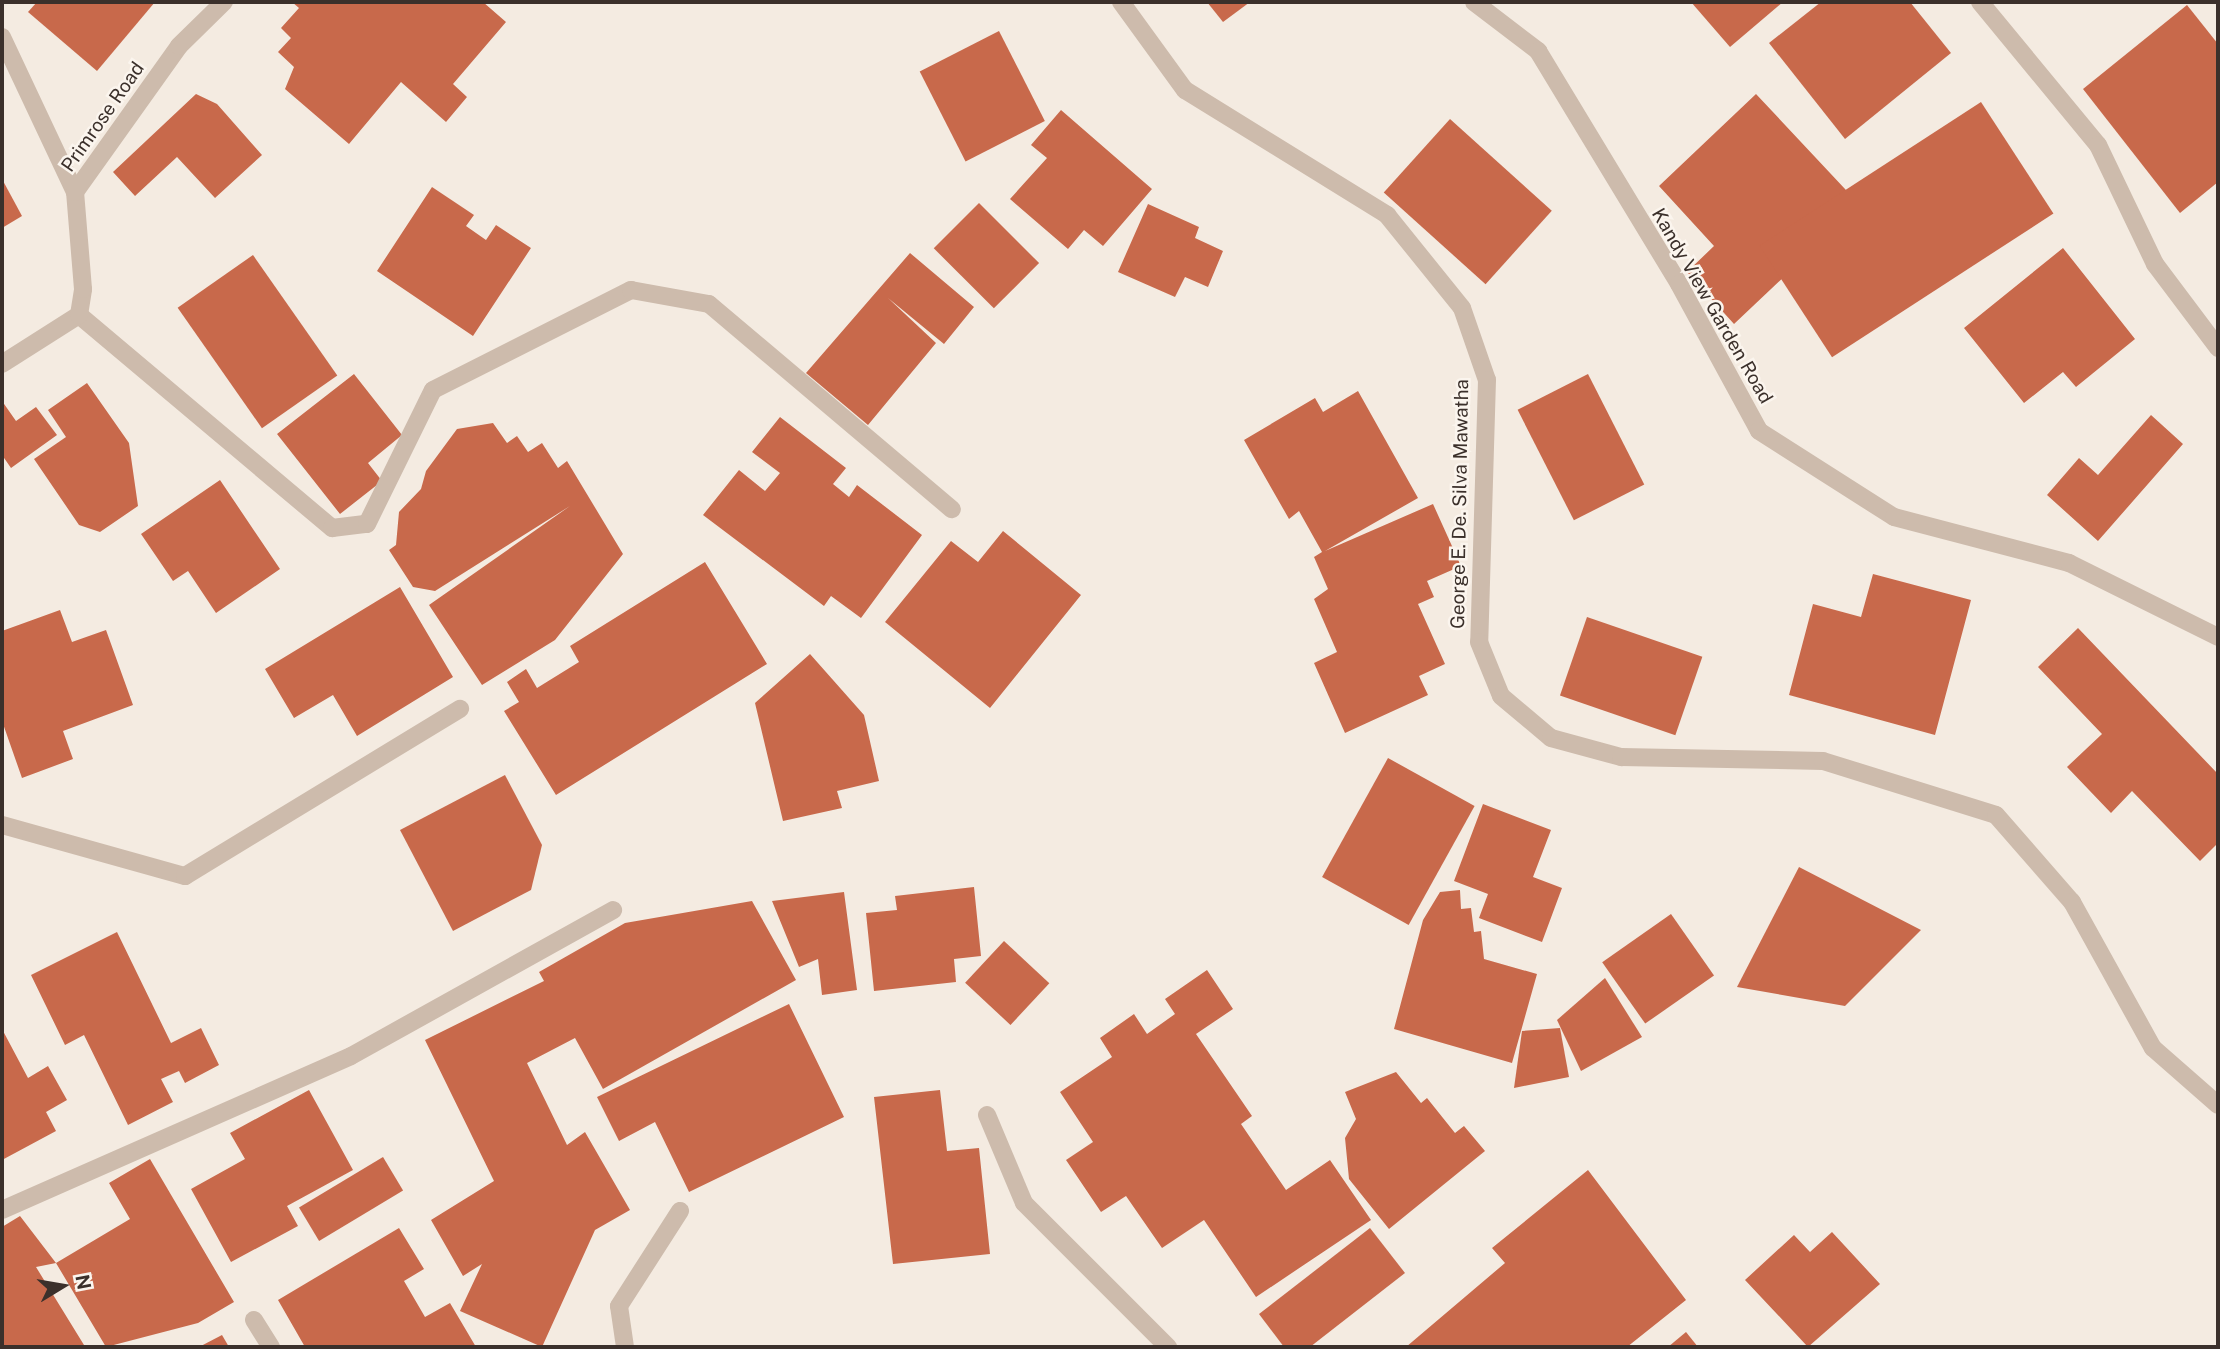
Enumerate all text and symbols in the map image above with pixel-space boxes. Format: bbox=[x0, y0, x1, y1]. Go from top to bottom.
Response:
street label: Primrose Road bbox=[57, 58, 149, 176]
street label: Kandy View Garden Road bbox=[1647, 204, 1777, 408]
street label: George E. De. Silva Mawatha bbox=[1446, 379, 1474, 629]
north arrow bbox=[28, 1251, 98, 1321]
text: N bbox=[71, 1273, 96, 1291]

